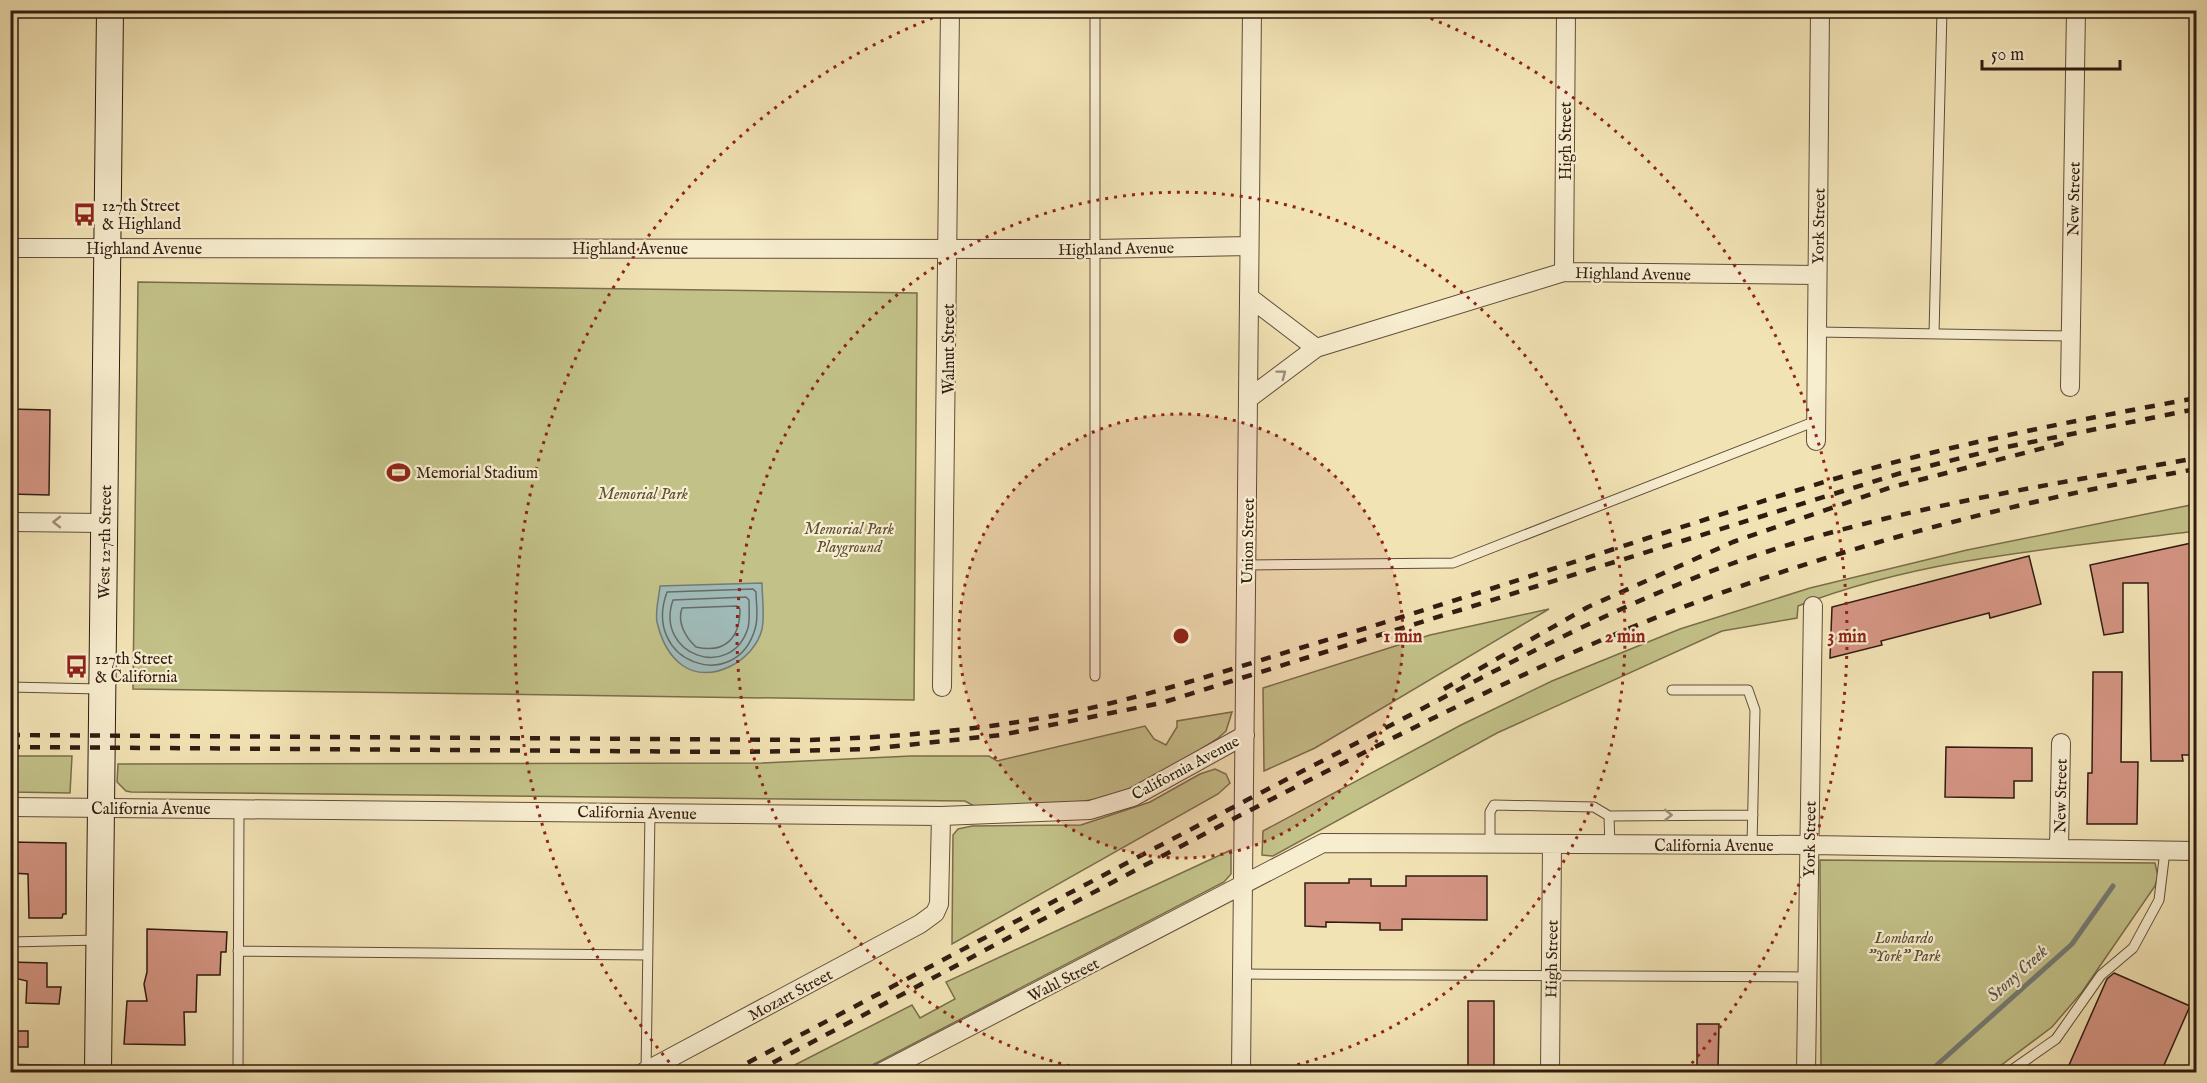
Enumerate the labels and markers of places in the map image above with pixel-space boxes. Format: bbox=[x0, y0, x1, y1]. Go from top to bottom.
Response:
place label: 127th Street & Highland bbox=[102, 197, 182, 235]
bus stop icon: 127th Street & Highland bbox=[71, 201, 97, 227]
sports icon: Memorial Stadium bbox=[385, 459, 411, 485]
place label: Memorial Stadium bbox=[416, 464, 538, 484]
centre of rings bbox=[1171, 626, 1191, 646]
place label: 127th Street & California bbox=[95, 650, 178, 688]
bus stop icon: 127th Street & California bbox=[64, 654, 90, 680]

